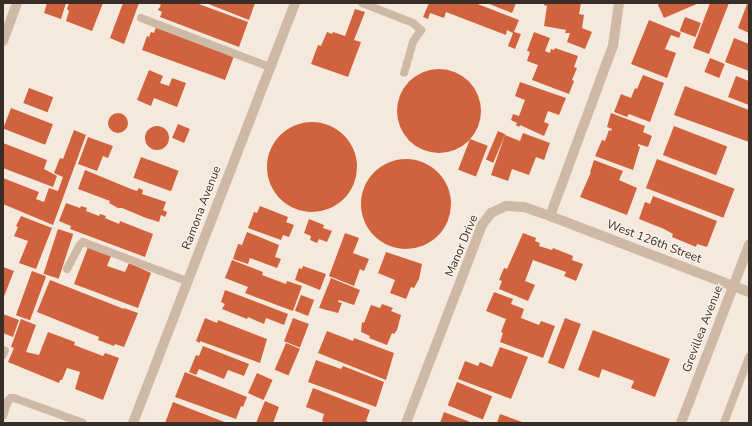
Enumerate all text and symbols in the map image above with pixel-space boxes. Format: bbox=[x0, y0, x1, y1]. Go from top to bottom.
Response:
street label: Ramona Avenue bbox=[179, 164, 225, 252]
street label: Manor Drive bbox=[442, 213, 482, 279]
street label: West 126th Street bbox=[605, 217, 703, 267]
street label: Grevillea Avenue bbox=[680, 284, 726, 374]

